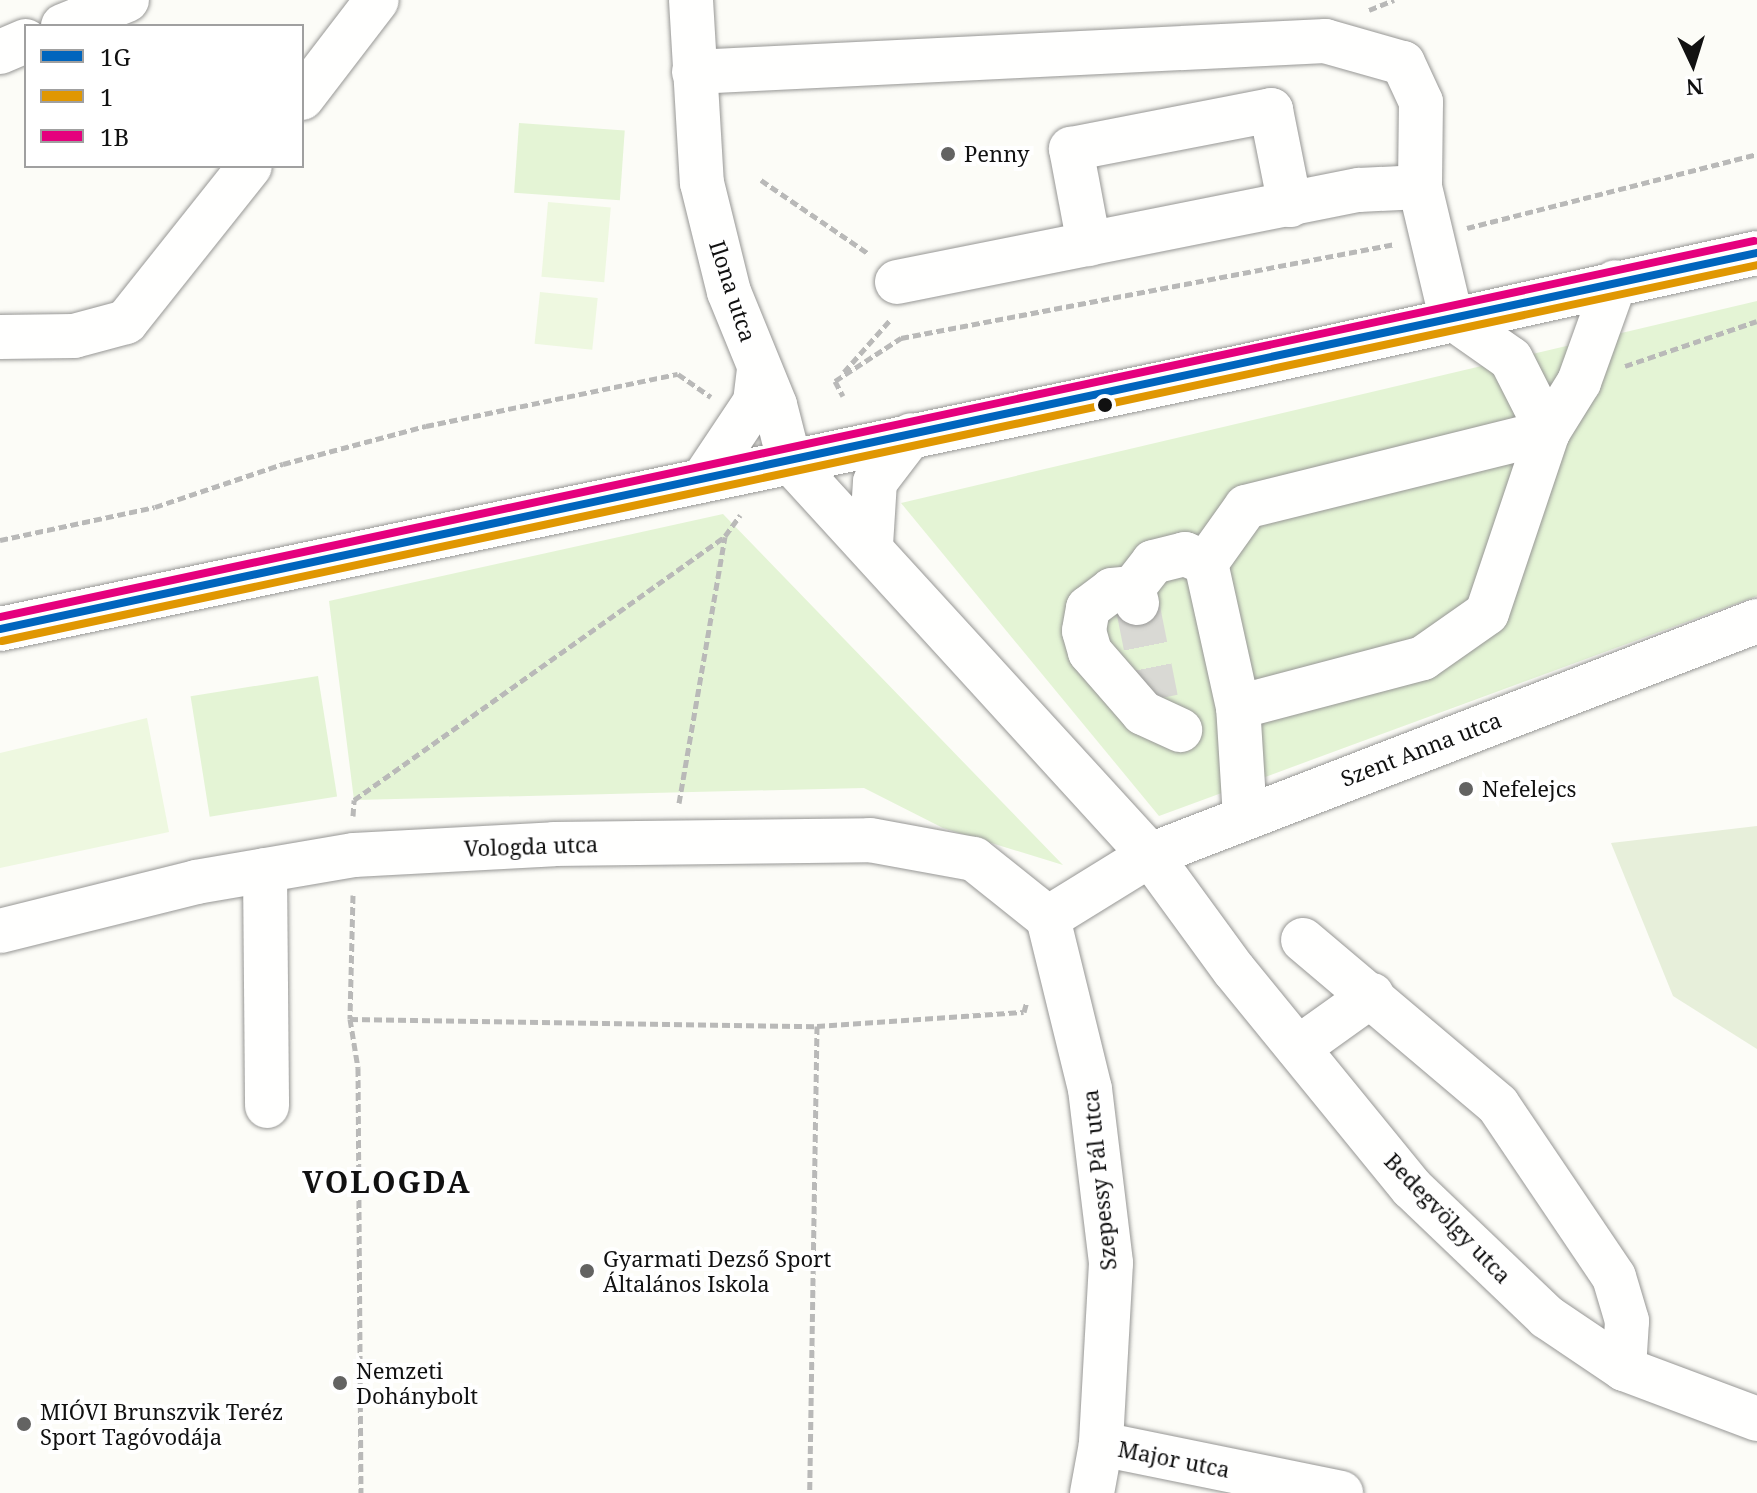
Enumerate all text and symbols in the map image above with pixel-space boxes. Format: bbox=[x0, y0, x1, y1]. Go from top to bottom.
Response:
legend bbox=[24, 24, 304, 168]
north arrow bbox=[1653, 24, 1733, 104]
text: 1G bbox=[100, 40, 131, 73]
text: N bbox=[1685, 72, 1704, 104]
text: 1 bbox=[100, 80, 113, 113]
text: 1B bbox=[100, 120, 129, 153]
place label: Penny bbox=[964, 141, 1029, 167]
marker: Penny bbox=[939, 145, 957, 163]
street label: Ilona utca bbox=[704, 237, 762, 345]
unlabelled marker bbox=[1097, 397, 1113, 413]
street label: Szent Anna utca bbox=[1337, 706, 1505, 792]
place label: Nefelejcs bbox=[1482, 776, 1576, 802]
marker: Nefelejcs bbox=[1457, 780, 1475, 798]
street label: Vologda utca bbox=[464, 830, 598, 862]
street label: Szepessy Pál utca bbox=[1076, 1088, 1122, 1272]
street label: Bedegvölgy utca bbox=[1379, 1148, 1517, 1288]
district label: VOLOGDA bbox=[302, 1164, 472, 1200]
place label: Gyarmati Dezső Sport Általános Iskola bbox=[603, 1245, 831, 1296]
marker: Gyarmati Dezső Sport Általános Iskola bbox=[578, 1262, 596, 1280]
place label: Nemzeti Dohánybolt bbox=[356, 1357, 478, 1408]
marker: Nemzeti Dohánybolt bbox=[331, 1374, 349, 1392]
place label: MIÓVI Brunszvik Teréz Sport Tagóvodája bbox=[40, 1398, 283, 1450]
marker: MIÓVI Brunszvik Teréz Sport Tagóvodája bbox=[15, 1415, 33, 1433]
street label: Major utca bbox=[1116, 1435, 1232, 1483]

